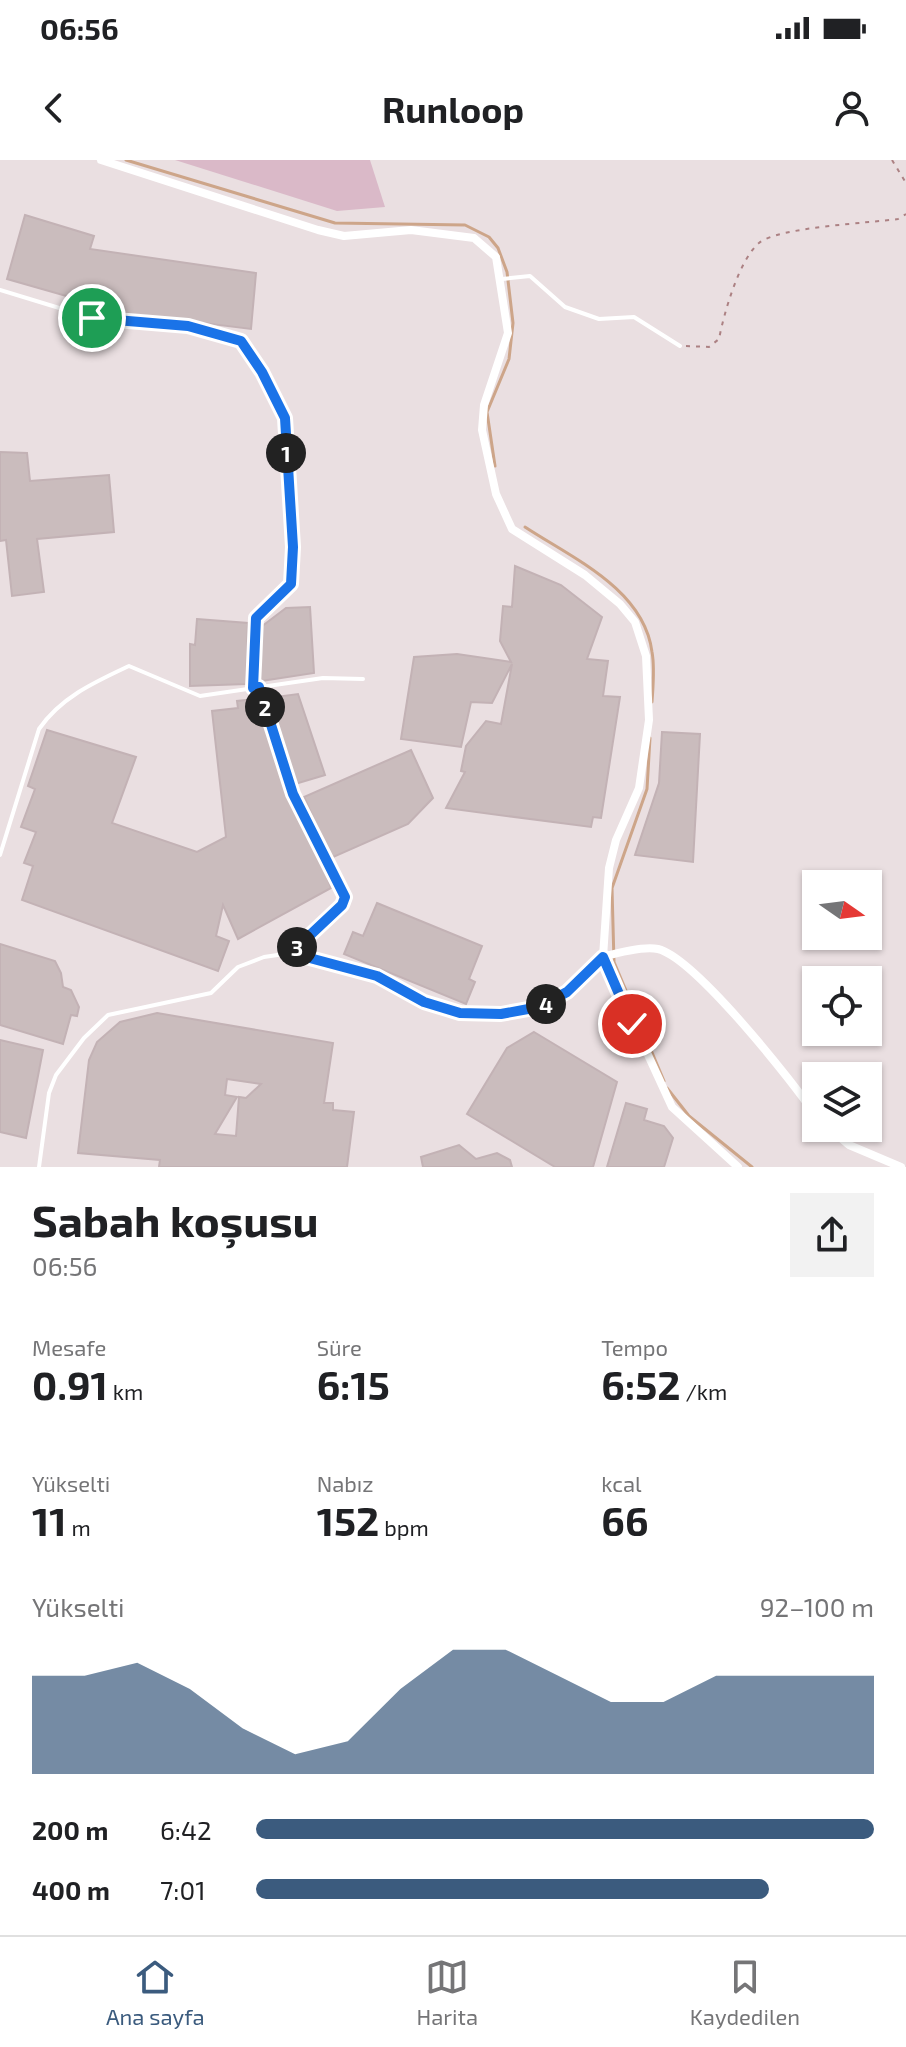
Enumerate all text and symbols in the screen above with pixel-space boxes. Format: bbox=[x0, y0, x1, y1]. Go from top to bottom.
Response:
text: 06:56 bbox=[40, 10, 119, 46]
icon: back bbox=[32, 86, 76, 130]
icon: person bbox=[830, 86, 874, 130]
text: Runloop bbox=[382, 87, 524, 130]
pin bbox=[58, 284, 126, 352]
icon: arrive bbox=[70, 296, 114, 340]
pin: 1 bbox=[266, 433, 306, 473]
text: 1 bbox=[281, 440, 291, 466]
pin: 2 bbox=[245, 687, 285, 727]
text: 2 bbox=[259, 694, 271, 720]
north arrow bbox=[802, 870, 882, 950]
map controls bbox=[802, 870, 882, 1142]
pin: 3 bbox=[277, 927, 317, 967]
text: 3 bbox=[291, 934, 303, 960]
button: locate bbox=[802, 966, 882, 1046]
pin: 4 bbox=[526, 984, 566, 1024]
pin bbox=[598, 990, 666, 1058]
text: 4 bbox=[539, 991, 553, 1017]
icon: check bbox=[610, 1002, 654, 1046]
button: layers bbox=[802, 1062, 882, 1142]
text: Sabah koşusu bbox=[32, 1193, 319, 1246]
button: share bbox=[790, 1193, 874, 1277]
text: 06:56 bbox=[32, 1250, 98, 1281]
text: Mesafe bbox=[32, 1334, 106, 1360]
text: Süre bbox=[317, 1334, 362, 1360]
text: Tempo bbox=[601, 1334, 668, 1360]
text: 0.91 bbox=[32, 1360, 108, 1408]
text: 6:15 bbox=[317, 1360, 390, 1408]
text: 6:52 bbox=[601, 1360, 681, 1408]
text: km bbox=[108, 1378, 143, 1404]
text: /km bbox=[681, 1378, 727, 1404]
text: Yükselti bbox=[32, 1470, 110, 1496]
text: Nabız bbox=[317, 1470, 373, 1496]
text: kcal bbox=[601, 1470, 642, 1496]
text: 11 bbox=[32, 1496, 67, 1544]
text: 152 bbox=[317, 1496, 379, 1544]
text: 66 bbox=[601, 1496, 649, 1544]
text: m bbox=[67, 1514, 91, 1540]
text: bpm bbox=[379, 1514, 429, 1540]
text: Yükselti bbox=[32, 1591, 125, 1622]
text: 92–100 m bbox=[760, 1591, 874, 1622]
text: 200 m bbox=[32, 1814, 108, 1845]
text: 6:42 bbox=[160, 1814, 212, 1845]
text: 400 m bbox=[32, 1874, 110, 1905]
text: 7:01 bbox=[160, 1874, 205, 1905]
tab: Ana sayfa bbox=[106, 1955, 205, 2029]
tab: Harita bbox=[416, 1955, 478, 2029]
tab: Kaydedilen bbox=[690, 1955, 800, 2029]

